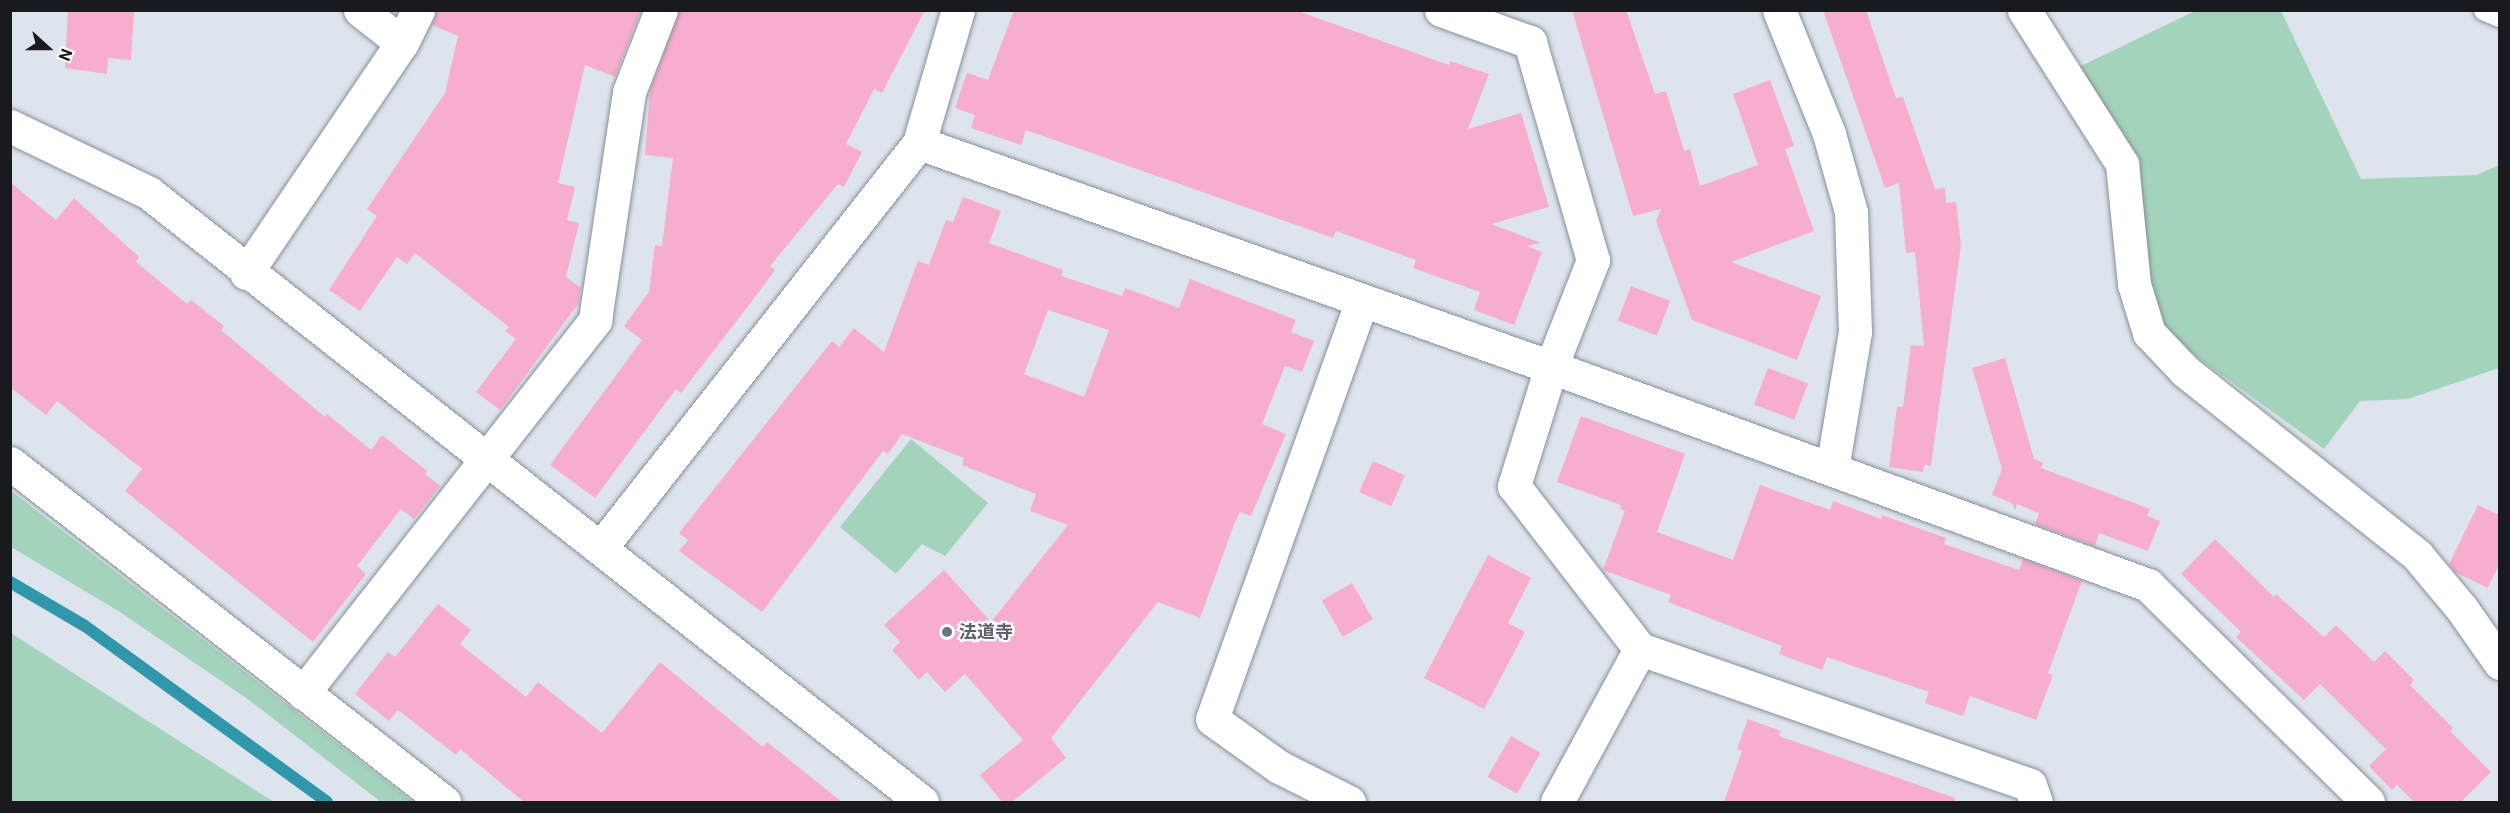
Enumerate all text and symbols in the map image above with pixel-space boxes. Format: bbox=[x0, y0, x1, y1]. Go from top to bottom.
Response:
north arrow bbox=[18, 18, 78, 78]
text: N bbox=[54, 46, 76, 63]
place label: 法道寺 bbox=[959, 621, 1013, 643]
marker: 法道寺 bbox=[940, 625, 954, 639]

